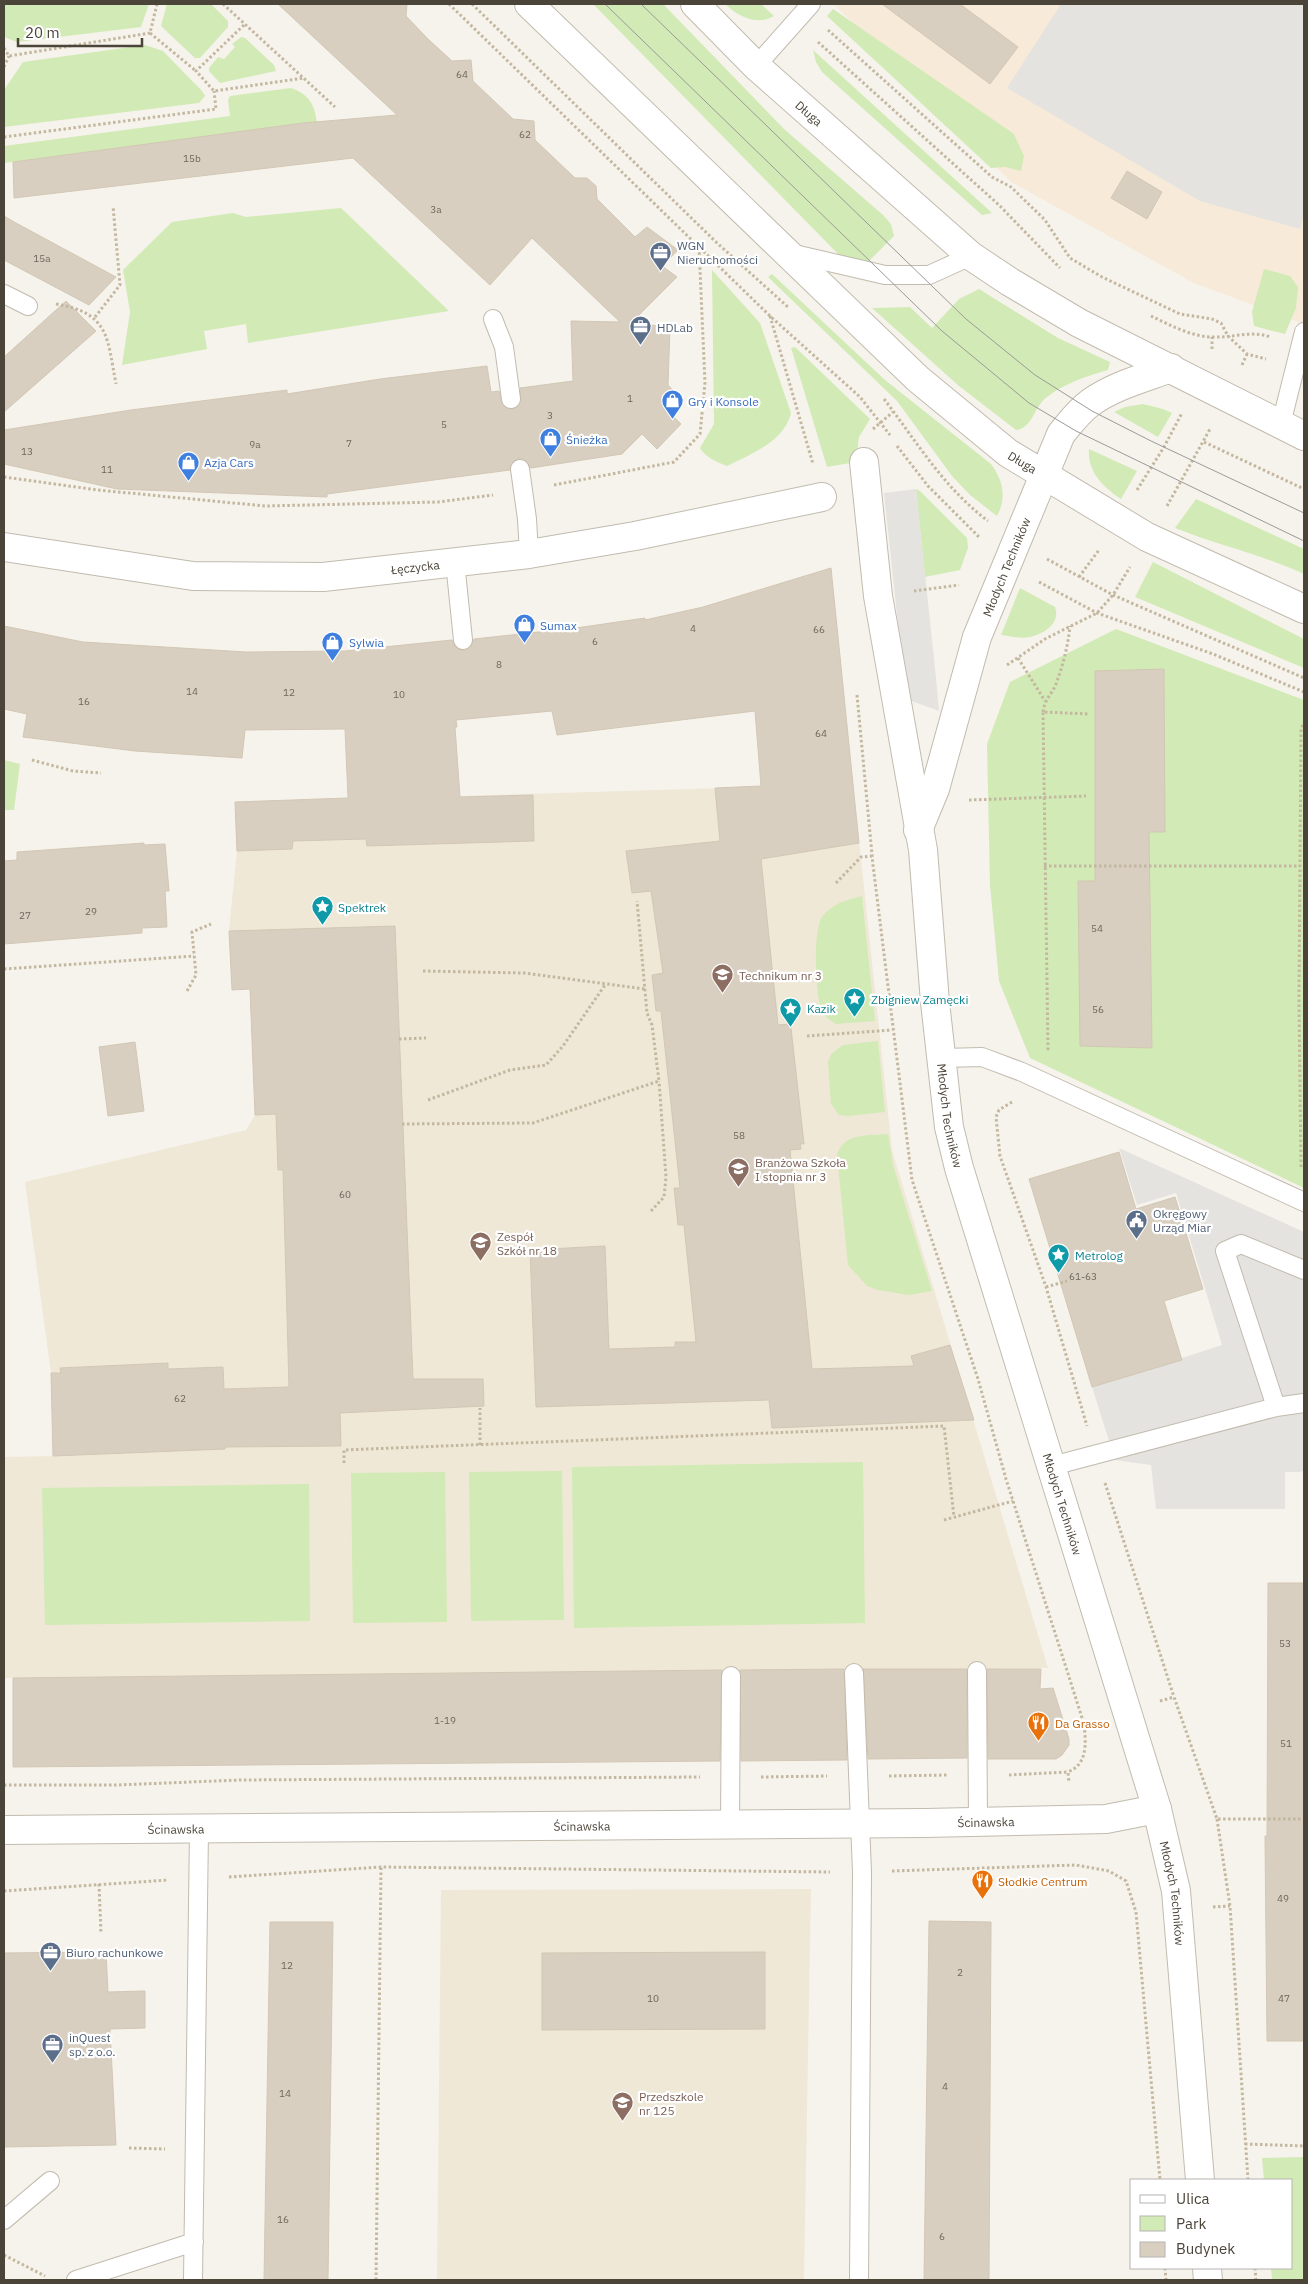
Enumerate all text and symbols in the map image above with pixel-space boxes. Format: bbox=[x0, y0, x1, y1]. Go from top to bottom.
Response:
scale bar bbox=[18, 15, 141, 47]
text: 20 m bbox=[25, 23, 60, 42]
house number: 64 bbox=[456, 68, 468, 81]
street label: Długa bbox=[793, 97, 826, 129]
house number: 62 bbox=[519, 128, 531, 141]
house number: 15b bbox=[183, 152, 201, 165]
house number: 3a bbox=[430, 203, 442, 216]
place label: WGN Nieruchomości bbox=[677, 238, 758, 267]
office icon: WGN Nieruchomości bbox=[649, 240, 673, 271]
house number: 15a bbox=[33, 252, 51, 265]
office icon: HDLab bbox=[629, 315, 653, 346]
place label: HDLab bbox=[657, 320, 693, 335]
shop icon: Gry i Konsole bbox=[660, 389, 684, 420]
house number: 1 bbox=[627, 392, 633, 405]
place label: Gry i Konsole bbox=[688, 394, 759, 409]
house number: 3 bbox=[547, 409, 553, 422]
house number: 5 bbox=[441, 418, 447, 431]
shop icon: Śnieżka bbox=[538, 427, 562, 458]
place label: Śnieżka bbox=[566, 432, 608, 447]
house number: 7 bbox=[346, 437, 352, 450]
house number: 9a bbox=[249, 438, 261, 451]
house number: 13 bbox=[21, 445, 33, 458]
street label: Długa bbox=[1006, 447, 1040, 477]
shop icon: Azja Cars bbox=[176, 450, 200, 481]
place label: Azja Cars bbox=[204, 455, 254, 470]
house number: 11 bbox=[101, 463, 113, 476]
street label: Młodych Techników bbox=[979, 515, 1033, 619]
street label: Łęczycka bbox=[389, 556, 441, 577]
shop icon: Sumax bbox=[512, 613, 536, 644]
place label: Sumax bbox=[540, 618, 577, 633]
house number: 4 bbox=[690, 622, 696, 635]
house number: 66 bbox=[813, 623, 825, 636]
shop icon: Sylwia bbox=[321, 630, 345, 661]
place label: Sylwia bbox=[349, 635, 384, 650]
house number: 6 bbox=[592, 635, 598, 648]
house number: 8 bbox=[496, 658, 502, 671]
house number: 14 bbox=[186, 685, 198, 698]
house number: 12 bbox=[283, 686, 295, 699]
house number: 10 bbox=[393, 688, 405, 701]
house number: 16 bbox=[78, 695, 90, 708]
house number: 64 bbox=[815, 727, 827, 740]
place icon: Spektrek bbox=[310, 895, 334, 926]
place label: Spektrek bbox=[338, 900, 387, 915]
house number: 29 bbox=[85, 905, 97, 918]
house number: 27 bbox=[19, 909, 31, 922]
house number: 54 bbox=[1091, 922, 1103, 935]
school or university icon: Technikum nr 3 bbox=[711, 963, 735, 994]
place label: Technikum nr 3 bbox=[739, 968, 822, 983]
place icon: Zbigniew Zamęcki bbox=[843, 987, 867, 1018]
place label: Zbigniew Zamęcki bbox=[871, 992, 968, 1007]
place icon: Kazik bbox=[779, 996, 803, 1027]
place label: Kazik bbox=[807, 1001, 836, 1016]
house number: 56 bbox=[1092, 1003, 1104, 1016]
street label: Młodych Techników bbox=[934, 1063, 966, 1170]
house number: 58 bbox=[733, 1129, 745, 1142]
place label: Branżowa Szkoła I stopnia nr 3 bbox=[755, 1155, 847, 1184]
school or university icon: Branżowa Szkoła I stopnia nr 3 bbox=[727, 1157, 751, 1188]
house number: 60 bbox=[339, 1188, 351, 1201]
place label: Okręgowy Urząd Miar bbox=[1153, 1206, 1211, 1235]
public building icon: Okręgowy Urząd Miar bbox=[1125, 1208, 1149, 1239]
place label: Zespół Szkół nr 18 bbox=[497, 1229, 557, 1258]
school or university icon: Zespół Szkół nr 18 bbox=[469, 1231, 493, 1262]
place icon: Metrolog bbox=[1047, 1243, 1071, 1274]
place label: Metrolog bbox=[1075, 1248, 1124, 1263]
house number: 61-63 bbox=[1069, 1270, 1097, 1283]
house number: 62 bbox=[174, 1392, 186, 1405]
street label: Młodych Techników bbox=[1040, 1451, 1086, 1557]
house number: 53 bbox=[1279, 1637, 1291, 1650]
restaurant icon: Da Grasso bbox=[1027, 1711, 1051, 1742]
house number: 1-19 bbox=[434, 1714, 456, 1727]
place label: Da Grasso bbox=[1055, 1716, 1110, 1731]
house number: 51 bbox=[1280, 1737, 1292, 1750]
street label: Ścinawska bbox=[957, 1814, 1015, 1830]
street label: Ścinawska bbox=[553, 1818, 611, 1833]
street label: Ścinawska bbox=[147, 1821, 205, 1836]
street label: Młodych Techników bbox=[1157, 1839, 1188, 1946]
restaurant icon: Słodkie Centrum bbox=[970, 1869, 994, 1900]
place label: Słodkie Centrum bbox=[998, 1874, 1088, 1889]
house number: 49 bbox=[1277, 1892, 1289, 1905]
office icon: Biuro rachunkowe bbox=[38, 1940, 62, 1971]
place label: Biuro rachunkowe bbox=[66, 1945, 164, 1960]
house number: 12 bbox=[281, 1959, 293, 1972]
house number: 2 bbox=[957, 1966, 963, 1979]
house number: 10 bbox=[647, 1992, 659, 2005]
house number: 47 bbox=[1278, 1992, 1290, 2005]
place label: inQuest sp. z o.o. bbox=[69, 2030, 115, 2059]
office icon: inQuest sp. z o.o. bbox=[41, 2032, 65, 2063]
house number: 4 bbox=[942, 2080, 948, 2093]
house number: 14 bbox=[279, 2087, 291, 2100]
place label: Przedszkole nr 125 bbox=[639, 2089, 704, 2118]
school or university icon: Przedszkole nr 125 bbox=[611, 2091, 635, 2122]
legend bbox=[1130, 2179, 1293, 2269]
text: Ulica bbox=[1176, 2189, 1210, 2208]
house number: 16 bbox=[277, 2213, 289, 2226]
text: Park bbox=[1176, 2214, 1206, 2233]
house number: 6 bbox=[939, 2230, 945, 2243]
text: Budynek bbox=[1176, 2239, 1235, 2258]

